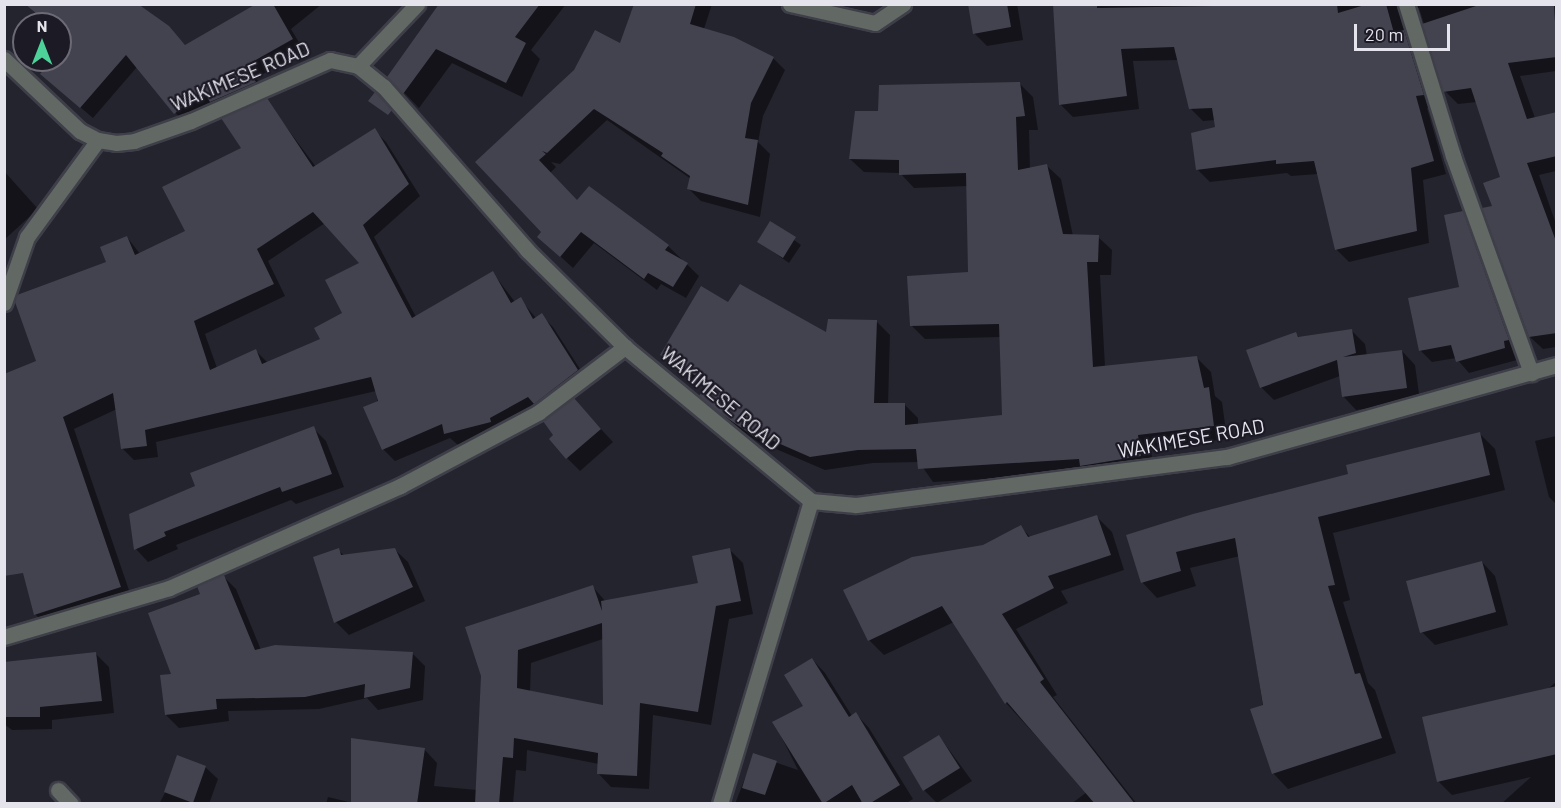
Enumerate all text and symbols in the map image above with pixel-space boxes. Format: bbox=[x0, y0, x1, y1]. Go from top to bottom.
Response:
north arrow bbox=[12, 12, 72, 72]
scale bar bbox=[1357, 12, 1453, 50]
text: N bbox=[37, 16, 47, 35]
text: 20 m bbox=[1365, 23, 1403, 45]
street label: WAKIMESE ROAD bbox=[167, 36, 313, 116]
street label: WAKIMESE ROAD bbox=[656, 341, 786, 455]
street label: WAKIMESE ROAD bbox=[1116, 413, 1266, 463]

